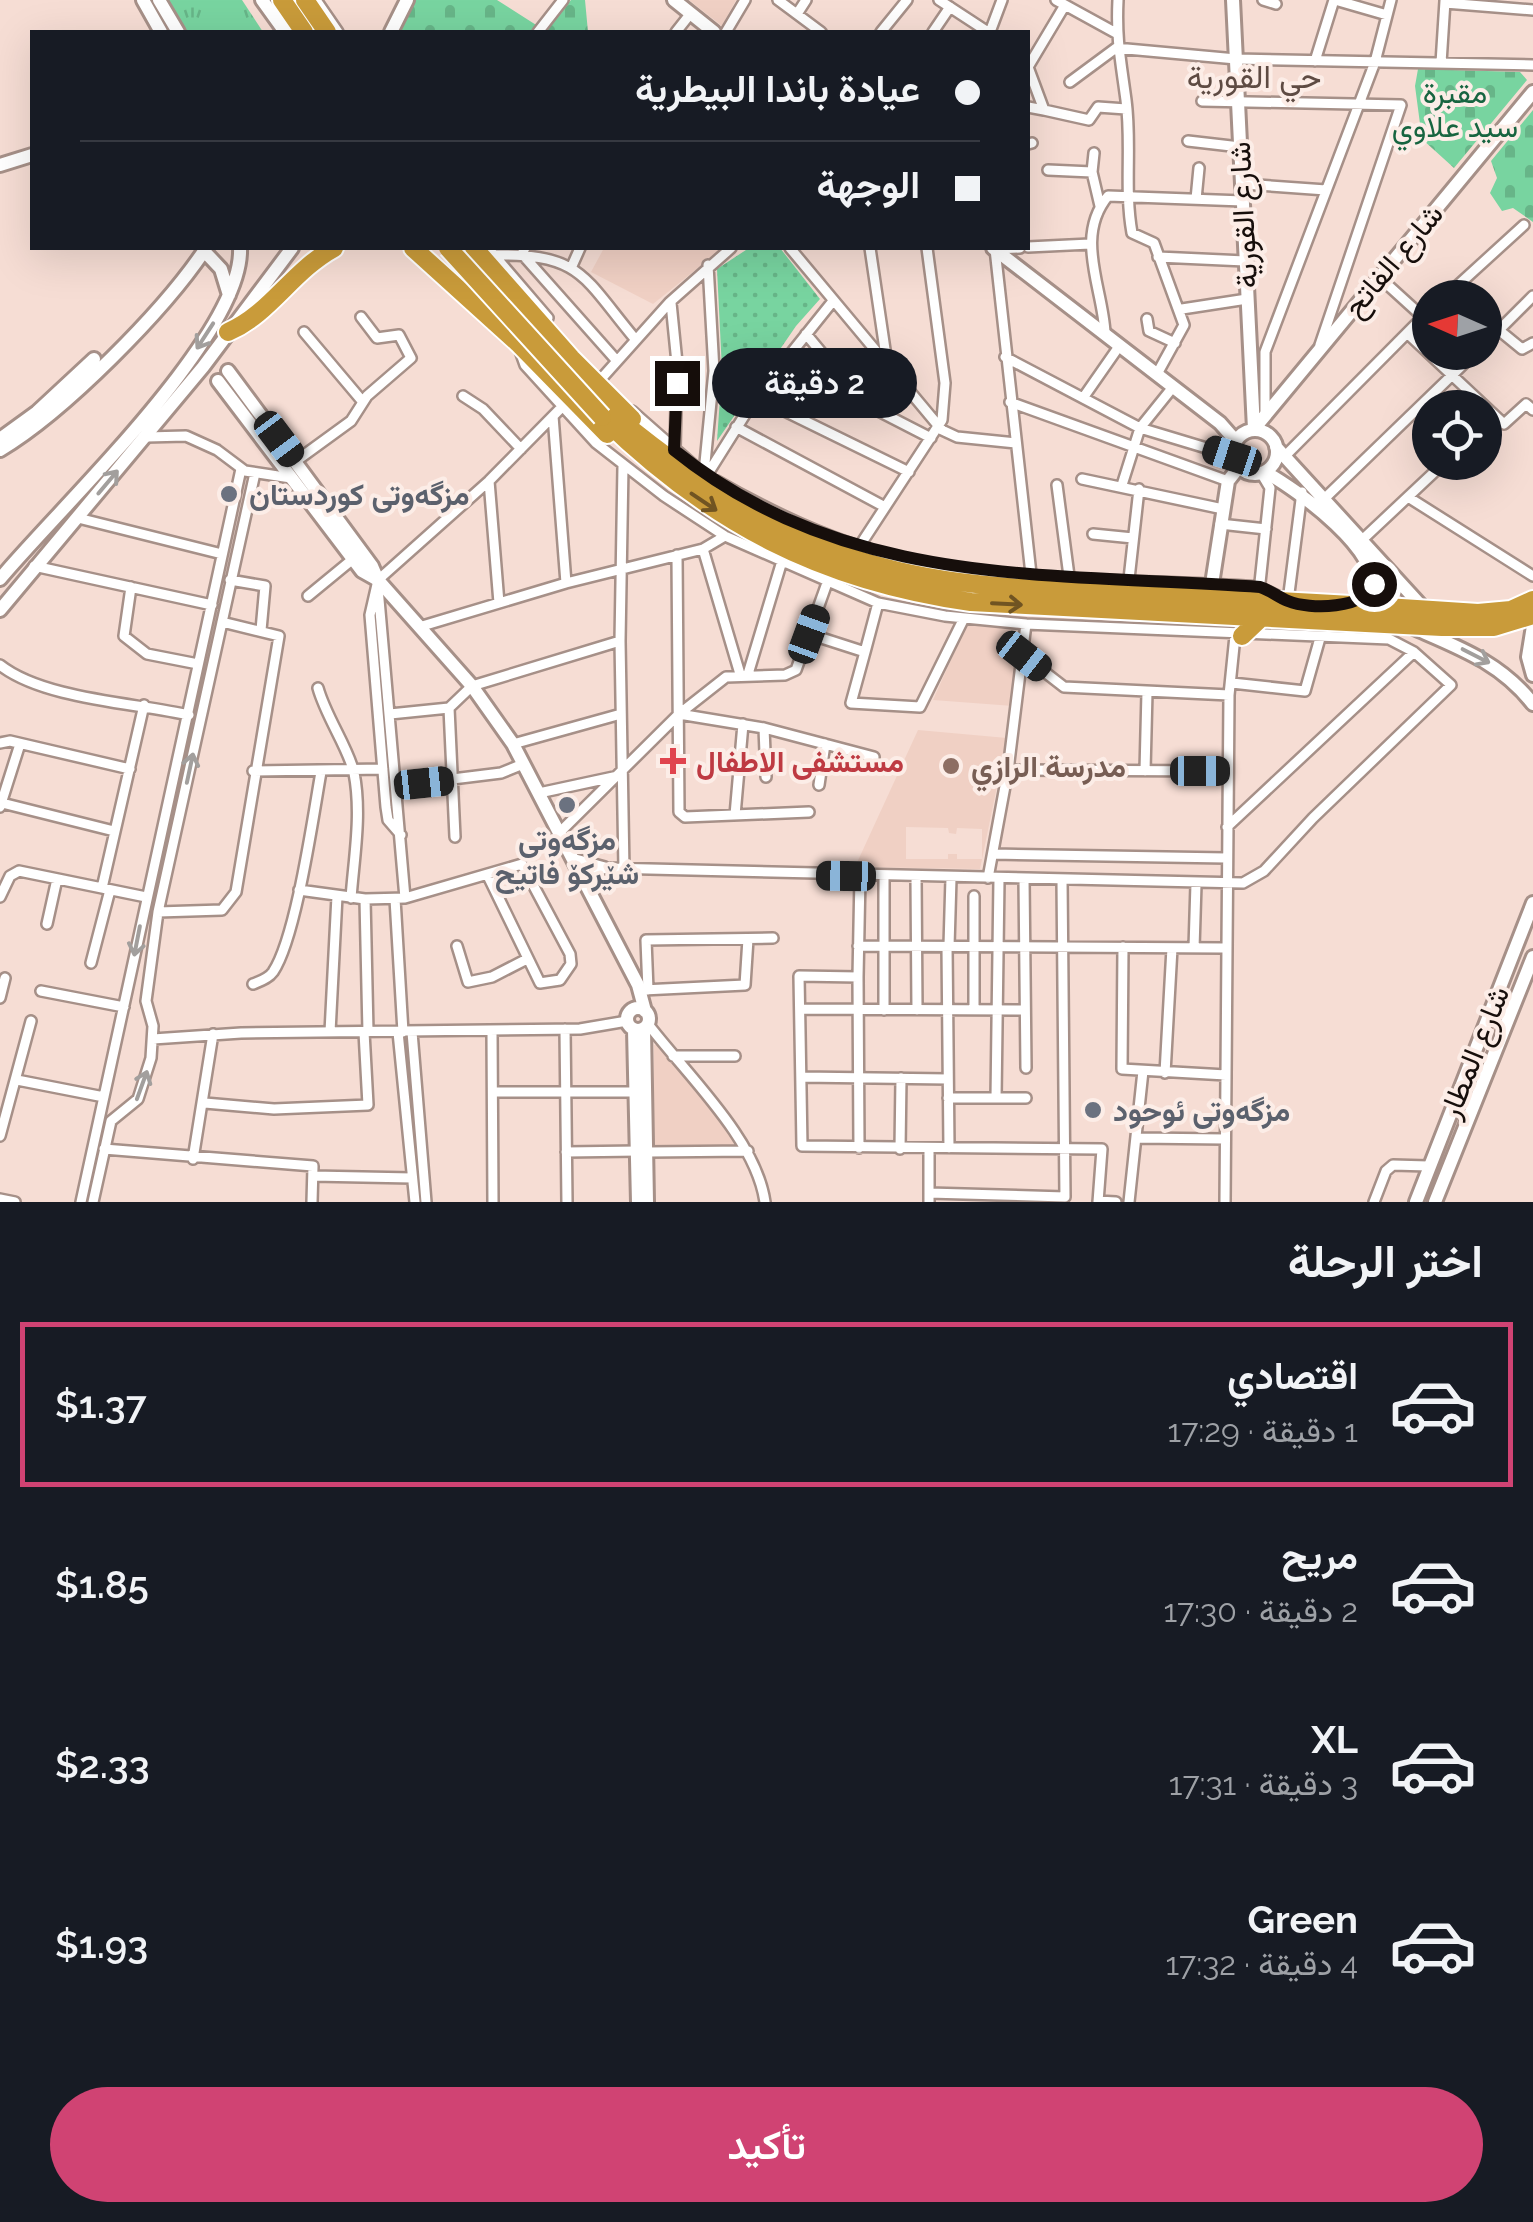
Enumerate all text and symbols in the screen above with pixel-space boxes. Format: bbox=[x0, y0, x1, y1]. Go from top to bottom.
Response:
district label: حي القورية bbox=[1187, 58, 1321, 103]
text: عيادة باندا البيطرية bbox=[635, 66, 920, 111]
park label: مقبرة سيد علاوي bbox=[1392, 75, 1518, 151]
street label: شارع القورية bbox=[1222, 141, 1267, 289]
text: الوجهة bbox=[817, 162, 920, 207]
street label: شارع الفاتح bbox=[1336, 197, 1452, 325]
north arrow bbox=[1412, 280, 1502, 370]
map controls bbox=[1412, 280, 1502, 480]
one-way arrow bbox=[194, 322, 215, 350]
callout: 2 دقيقة bbox=[712, 348, 917, 418]
route end bbox=[655, 361, 700, 406]
text: 2 دقيقة bbox=[764, 364, 865, 401]
button: locate bbox=[1412, 390, 1502, 480]
car bbox=[249, 406, 309, 472]
car bbox=[1199, 432, 1265, 480]
one-way arrow bbox=[97, 469, 119, 495]
place label: مزگەوتی کوردستان bbox=[249, 477, 470, 513]
marker: مزگەوتی کوردستان bbox=[218, 483, 240, 505]
one-way arrow bbox=[689, 491, 717, 512]
route start bbox=[1352, 562, 1397, 607]
one-way arrow bbox=[990, 595, 1022, 614]
car bbox=[785, 601, 833, 667]
car bbox=[991, 626, 1057, 686]
one-way arrow bbox=[1460, 647, 1490, 666]
place label: مستشفى الاطفال bbox=[696, 744, 904, 780]
marker: مستشفى الاطفال bbox=[660, 748, 686, 774]
place label: مدرسة الرازي bbox=[971, 749, 1126, 792]
one-way arrow bbox=[182, 753, 200, 785]
marker: مدرسة الرازي bbox=[940, 755, 962, 777]
car bbox=[1170, 756, 1230, 786]
car bbox=[393, 765, 455, 801]
marker: مزگەوتی شێرکۆ فاتیح bbox=[556, 794, 578, 816]
place label: مزگەوتی شێرکۆ فاتیح bbox=[495, 822, 639, 894]
car bbox=[816, 860, 876, 892]
one-way arrow bbox=[127, 924, 146, 956]
street label: شارع المطار bbox=[1431, 981, 1519, 1125]
one-way arrow bbox=[134, 1071, 152, 1102]
place label: مزگەوتی ئوحود bbox=[1113, 1093, 1290, 1129]
marker: مزگەوتی ئوحود bbox=[1082, 1099, 1104, 1121]
text: اختر الرحلة bbox=[1288, 1235, 1483, 1288]
text: اقتصادي bbox=[1227, 1353, 1358, 1398]
icon: car bbox=[1388, 1360, 1478, 1450]
text: $1.37 bbox=[55, 1382, 147, 1427]
text: 1 دقيقة · 17:29 bbox=[1168, 1412, 1358, 1449]
text: مريح bbox=[1282, 1533, 1358, 1578]
icon: car bbox=[1388, 1540, 1478, 1630]
text: $1.85 bbox=[55, 1562, 149, 1607]
text: 2 دقيقة · 17:30 bbox=[1163, 1592, 1358, 1629]
text: XL bbox=[1311, 1717, 1358, 1762]
icon: car bbox=[1388, 1720, 1478, 1810]
text: $2.33 bbox=[55, 1742, 150, 1787]
text: 3 دقيقة · 17:31 bbox=[1169, 1765, 1358, 1802]
text: Green bbox=[1248, 1897, 1358, 1942]
icon: car bbox=[1388, 1900, 1478, 1990]
text: $1.93 bbox=[55, 1922, 148, 1967]
text: 4 دقيقة · 17:32 bbox=[1165, 1945, 1358, 1982]
button: تأكيد bbox=[50, 2087, 1483, 2202]

